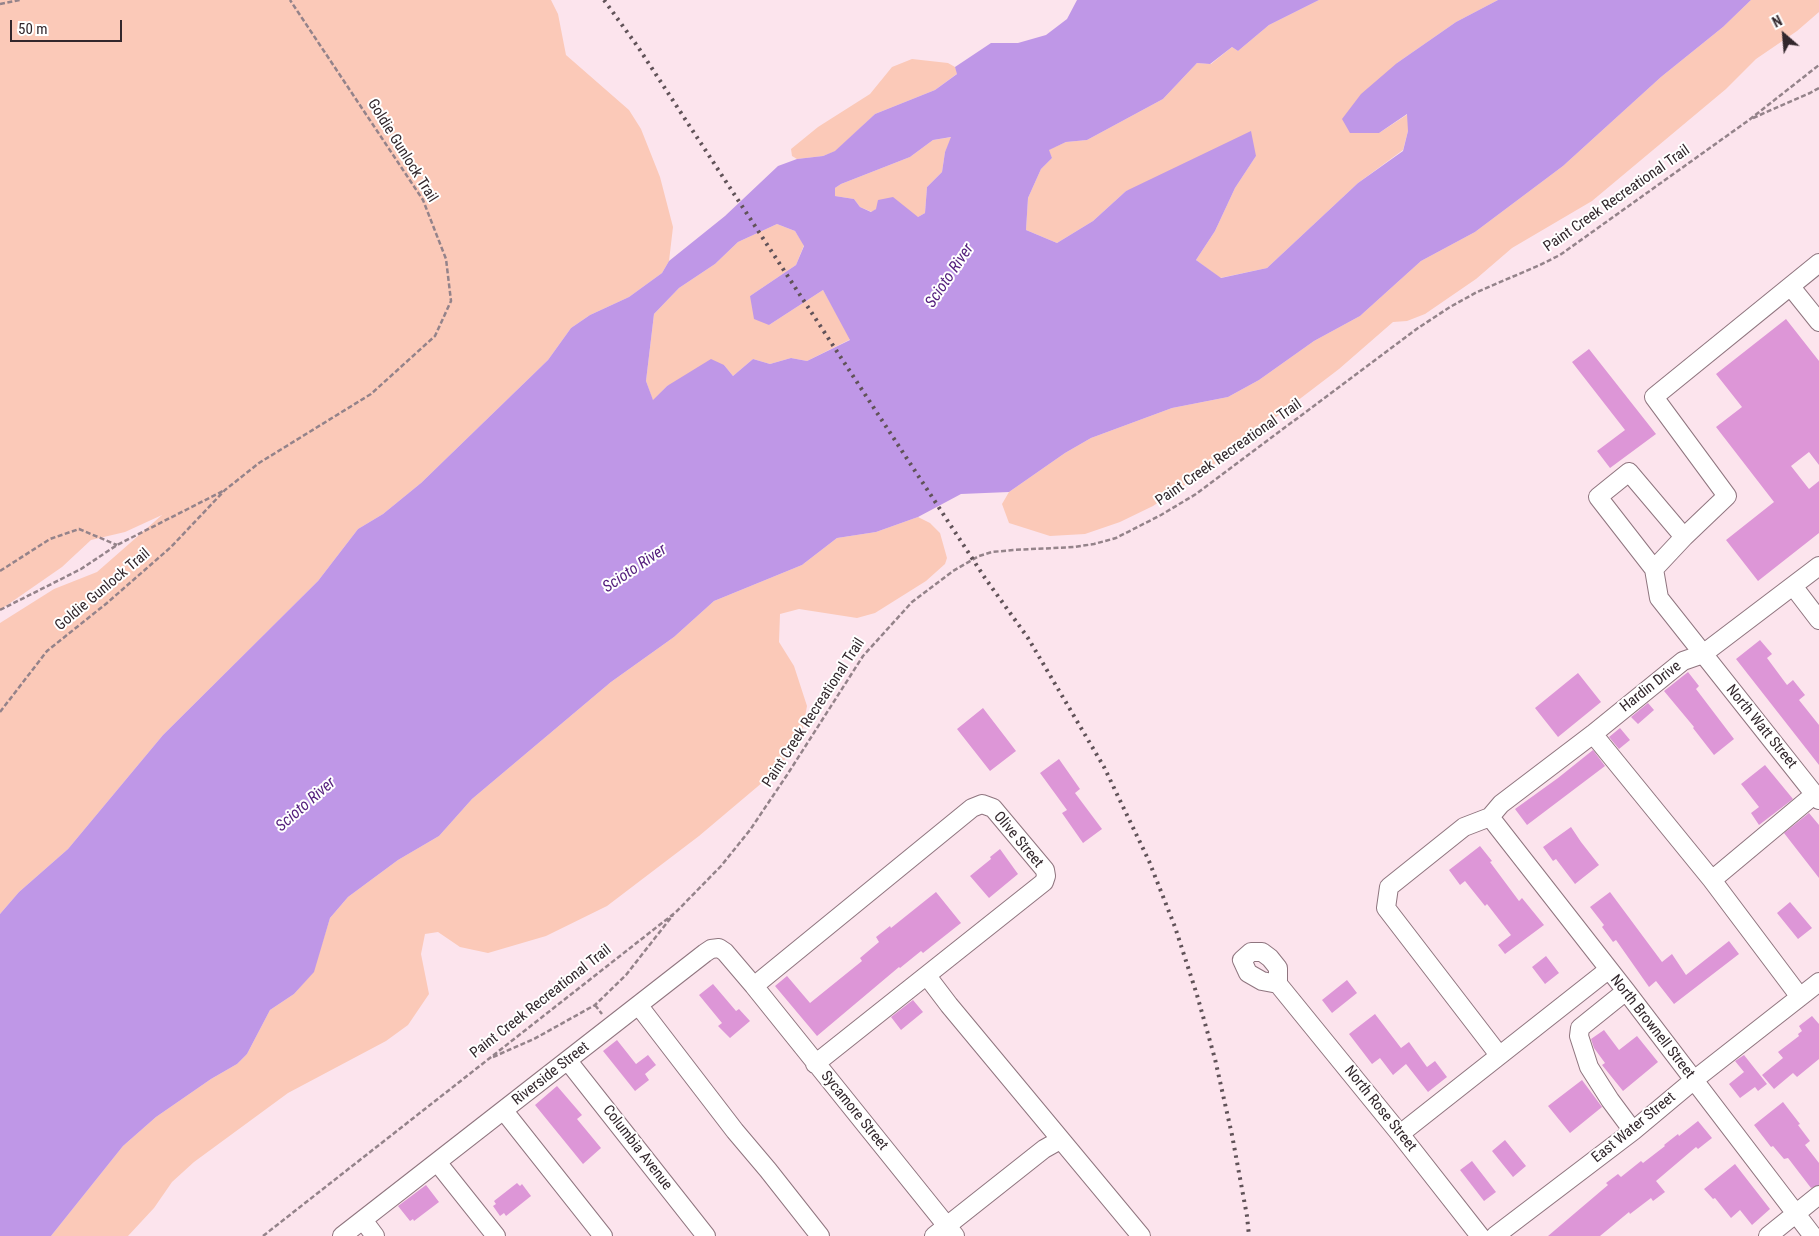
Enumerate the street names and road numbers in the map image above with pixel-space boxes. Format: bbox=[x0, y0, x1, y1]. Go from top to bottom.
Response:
street label: Goldie Gunlock Trail bbox=[363, 96, 441, 206]
street label: Paint Creek Recreational Trail bbox=[1541, 142, 1693, 256]
street label: Paint Creek Recreational Trail bbox=[1153, 396, 1305, 510]
street label: Goldie Gunlock Trail bbox=[52, 545, 154, 635]
street label: Paint Creek Recreational Trail bbox=[759, 635, 869, 791]
street label: Hardin Drive bbox=[1617, 658, 1685, 716]
street label: North Watt Street bbox=[1722, 681, 1800, 773]
street label: Olive Street bbox=[989, 808, 1047, 872]
street label: Paint Creek Recreational Trail bbox=[467, 941, 615, 1063]
street label: North Brownell Street bbox=[1606, 972, 1698, 1082]
street label: Riverside Street bbox=[509, 1038, 593, 1110]
street label: North Rose Street bbox=[1340, 1063, 1420, 1155]
street label: Sycamore Street bbox=[817, 1068, 891, 1154]
street label: East Water Street bbox=[1589, 1089, 1679, 1167]
street label: Columbia Avenue bbox=[598, 1102, 676, 1194]

